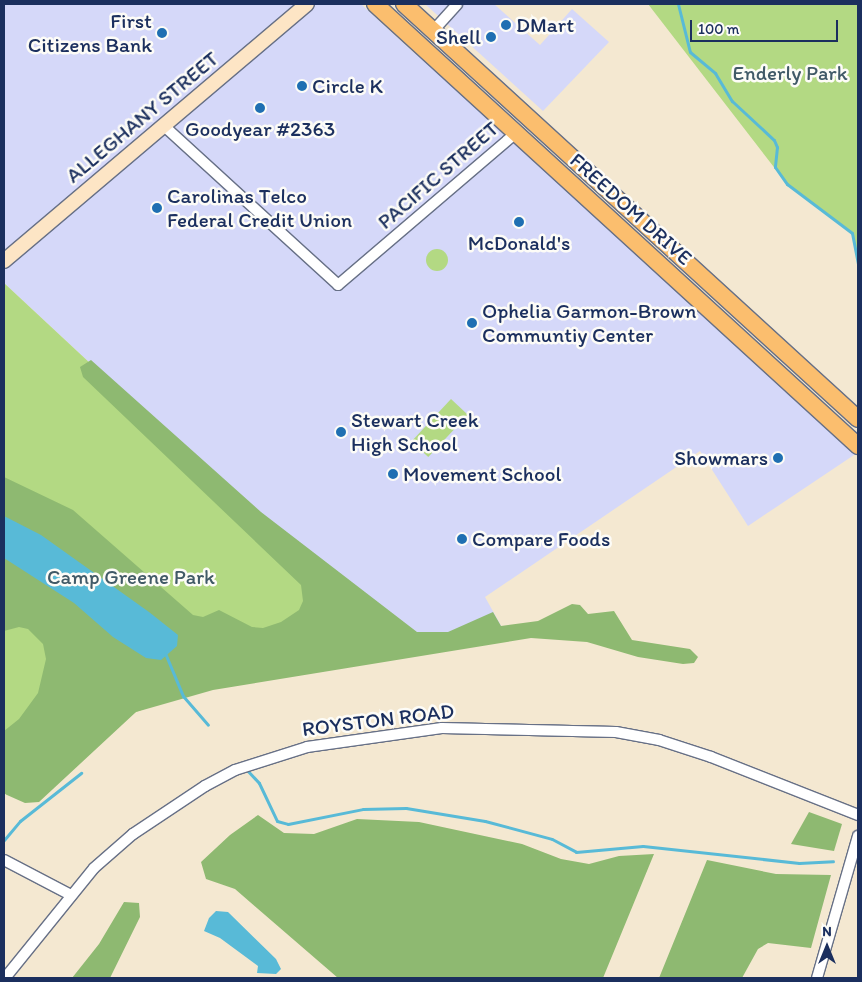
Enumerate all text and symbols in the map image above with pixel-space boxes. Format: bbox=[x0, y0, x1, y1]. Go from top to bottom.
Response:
place label: First Citizens Bank bbox=[27, 8, 152, 58]
scale bar bbox=[692, 10, 840, 42]
place label: DMart bbox=[516, 12, 574, 38]
marker: DMart bbox=[500, 19, 512, 31]
text: 100 m bbox=[698, 20, 739, 38]
place label: Shell bbox=[436, 24, 481, 50]
marker: First Citizens Bank bbox=[156, 27, 168, 39]
marker: Shell bbox=[485, 31, 497, 43]
street label: ALLEGHANY STREET bbox=[61, 46, 223, 188]
park label: Enderly Park bbox=[733, 60, 847, 86]
place label: Circle K bbox=[312, 73, 383, 99]
marker: Circle K bbox=[296, 80, 308, 92]
marker: Goodyear #2363 bbox=[254, 102, 266, 114]
place label: Goodyear #2363 bbox=[185, 116, 335, 142]
street label: PACIFIC STREET bbox=[372, 116, 504, 234]
street label: FREEDOM DRIVE bbox=[564, 147, 698, 271]
place label: Carolinas Telco Federal Credit Union bbox=[167, 183, 352, 233]
marker: Carolinas Telco Federal Credit Union bbox=[151, 202, 163, 214]
marker: McDonald's bbox=[513, 216, 525, 228]
place label: McDonald's bbox=[468, 230, 570, 256]
place label: Ophelia Garmon-Brown Communtiy Center bbox=[482, 298, 696, 348]
marker: Ophelia Garmon-Brown Communtiy Center bbox=[466, 317, 478, 329]
place label: Stewart Creek High School bbox=[351, 407, 479, 457]
marker: Stewart Creek High School bbox=[335, 426, 347, 438]
place label: Showmars bbox=[674, 445, 768, 471]
marker: Showmars bbox=[772, 452, 784, 464]
place label: Movement School bbox=[403, 461, 561, 487]
marker: Movement School bbox=[387, 468, 399, 480]
place label: Compare Foods bbox=[472, 526, 610, 552]
marker: Compare Foods bbox=[456, 533, 468, 545]
park label: Camp Greene Park bbox=[47, 564, 215, 590]
street label: ROYSTON ROAD bbox=[301, 698, 455, 742]
north arrow bbox=[802, 922, 852, 972]
text: N bbox=[822, 923, 832, 940]

